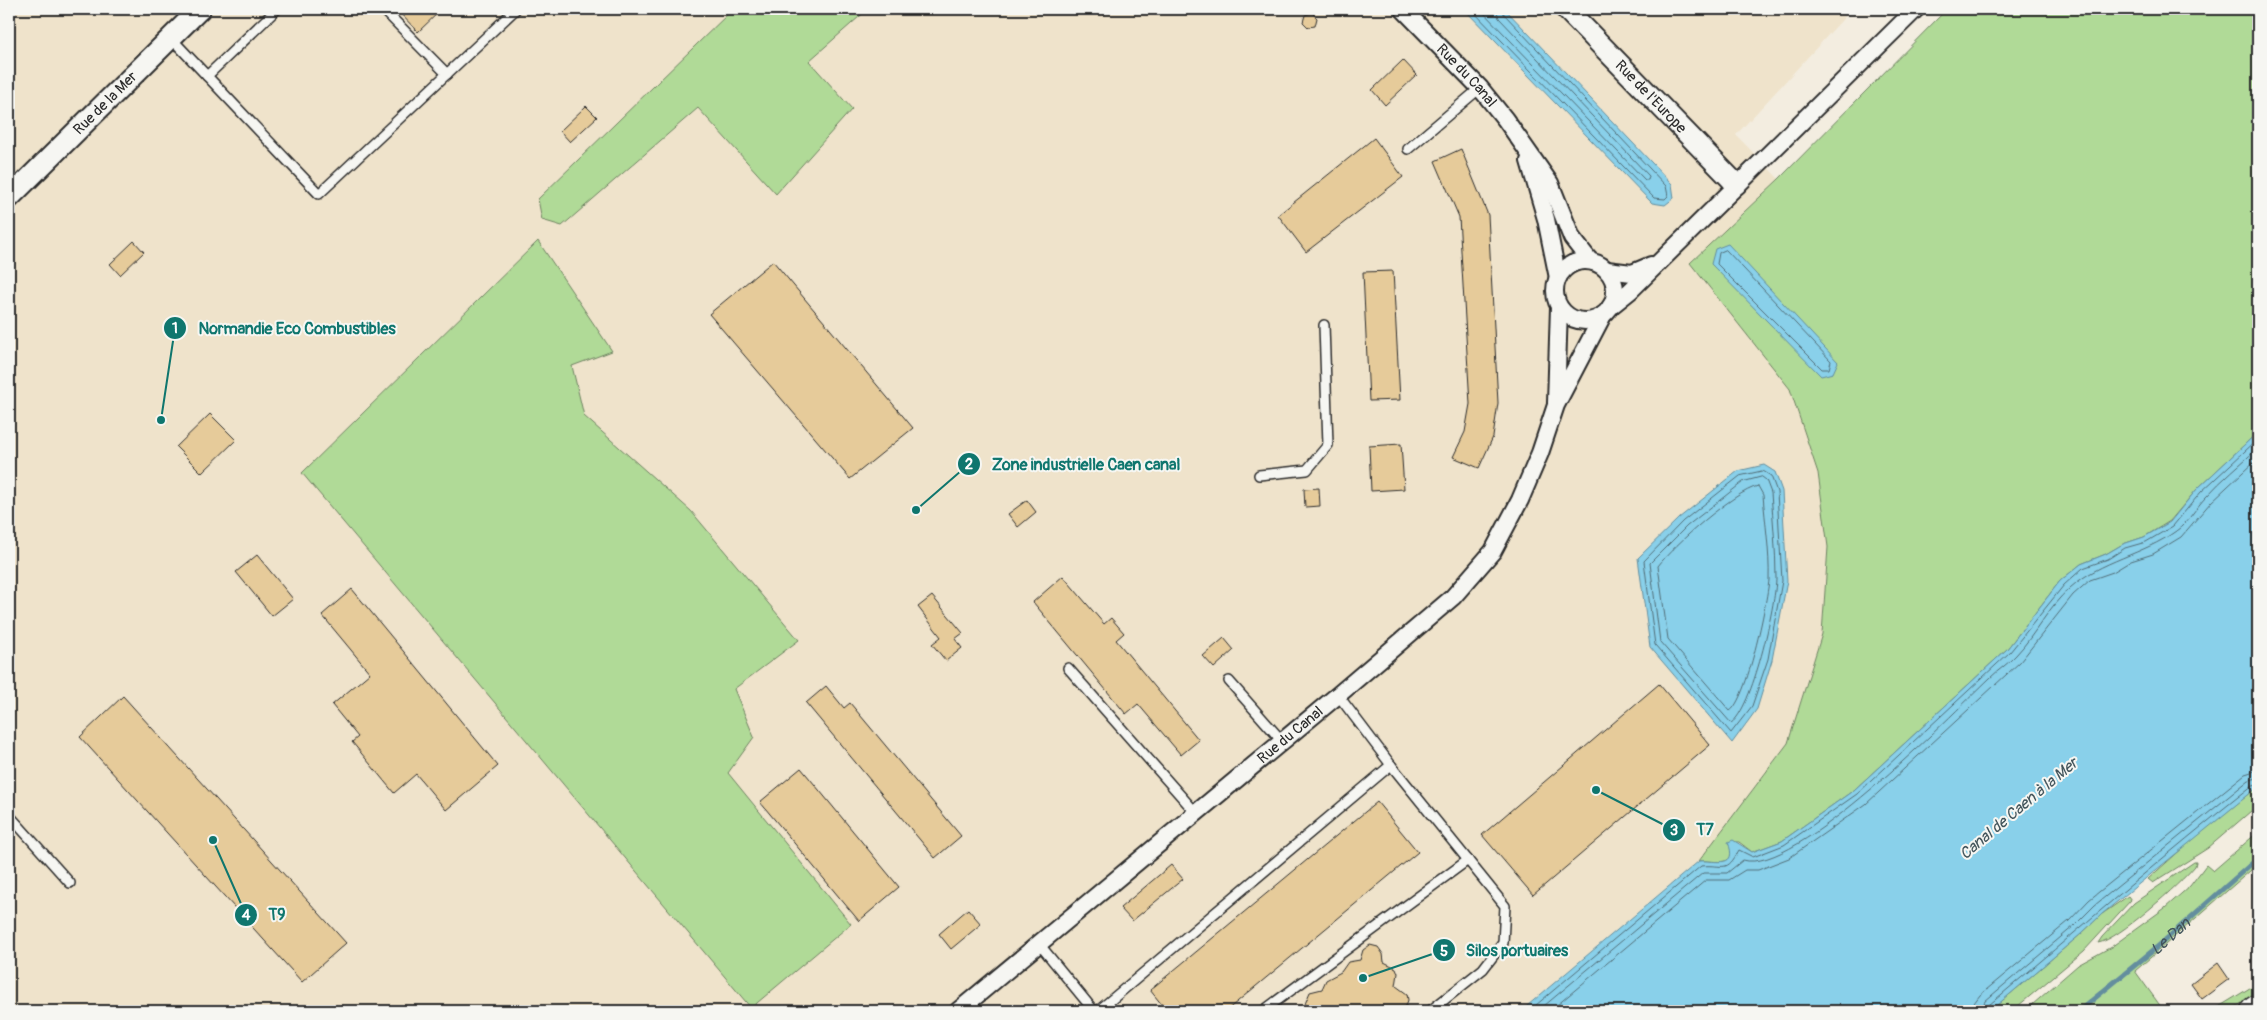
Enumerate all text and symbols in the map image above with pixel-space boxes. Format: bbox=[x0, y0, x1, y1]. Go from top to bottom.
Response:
street label: Rue du Canal bbox=[1432, 40, 1501, 111]
street label: Rue de l'Europe bbox=[1611, 56, 1691, 138]
street label: Rue de la Mer bbox=[69, 67, 142, 139]
callout: Normandie Eco Combustibles bbox=[163, 312, 405, 343]
text: 1 bbox=[172, 319, 178, 338]
text: Normandie Eco Combustibles bbox=[198, 319, 396, 339]
callout: Zone industrielle Caen canal bbox=[957, 449, 1190, 480]
text: 2 bbox=[965, 455, 973, 474]
text: Zone industrielle Caen canal bbox=[992, 455, 1180, 475]
street label: Rue du Canal bbox=[1254, 702, 1327, 768]
water label: Canal de Caen à la Mer bbox=[1956, 752, 2084, 864]
callout: T7 bbox=[1662, 814, 1724, 845]
text: T7 bbox=[1695, 820, 1714, 840]
text: 3 bbox=[1670, 821, 1678, 840]
callout: T9 bbox=[234, 899, 296, 930]
text: T9 bbox=[267, 905, 286, 925]
text: 4 bbox=[242, 906, 251, 925]
water label: Le Dan bbox=[2147, 913, 2195, 960]
callout: Silos portuaires bbox=[1431, 935, 1578, 966]
text: Silos portuaires bbox=[1466, 941, 1569, 961]
text: 5 bbox=[1440, 942, 1448, 961]

